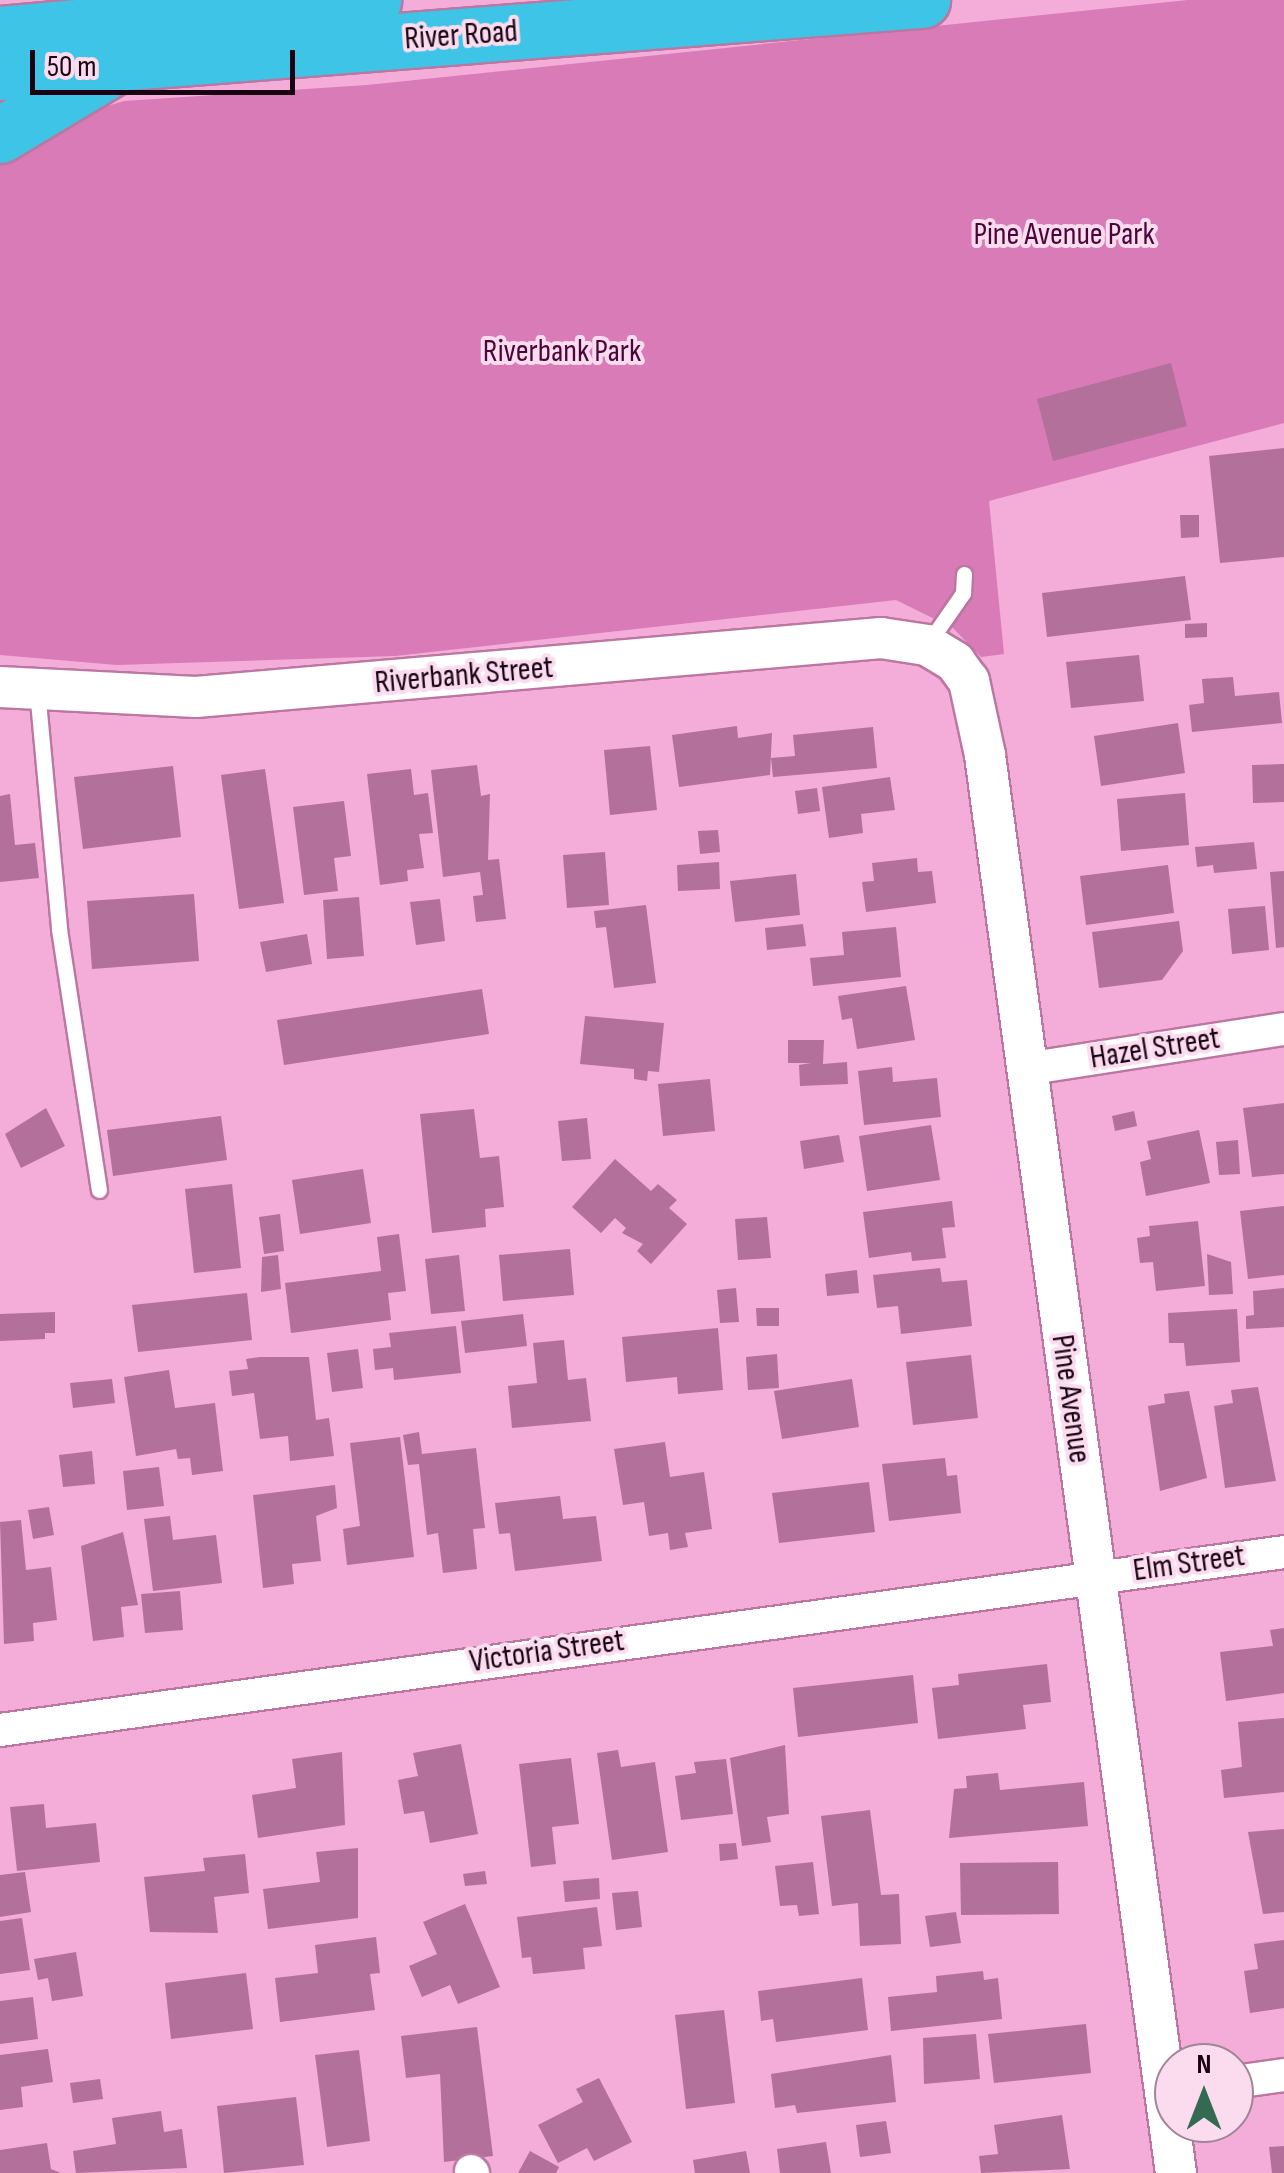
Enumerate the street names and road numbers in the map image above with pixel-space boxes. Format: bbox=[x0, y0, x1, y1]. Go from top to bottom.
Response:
street label: River Road bbox=[403, 13, 519, 59]
street label: Riverbank Street bbox=[373, 649, 555, 703]
street label: Hazel Street bbox=[1087, 1020, 1223, 1078]
street label: Pine Avenue bbox=[1042, 1332, 1098, 1466]
street label: Elm Street bbox=[1131, 1537, 1247, 1591]
street label: Victoria Street bbox=[467, 1622, 627, 1682]

